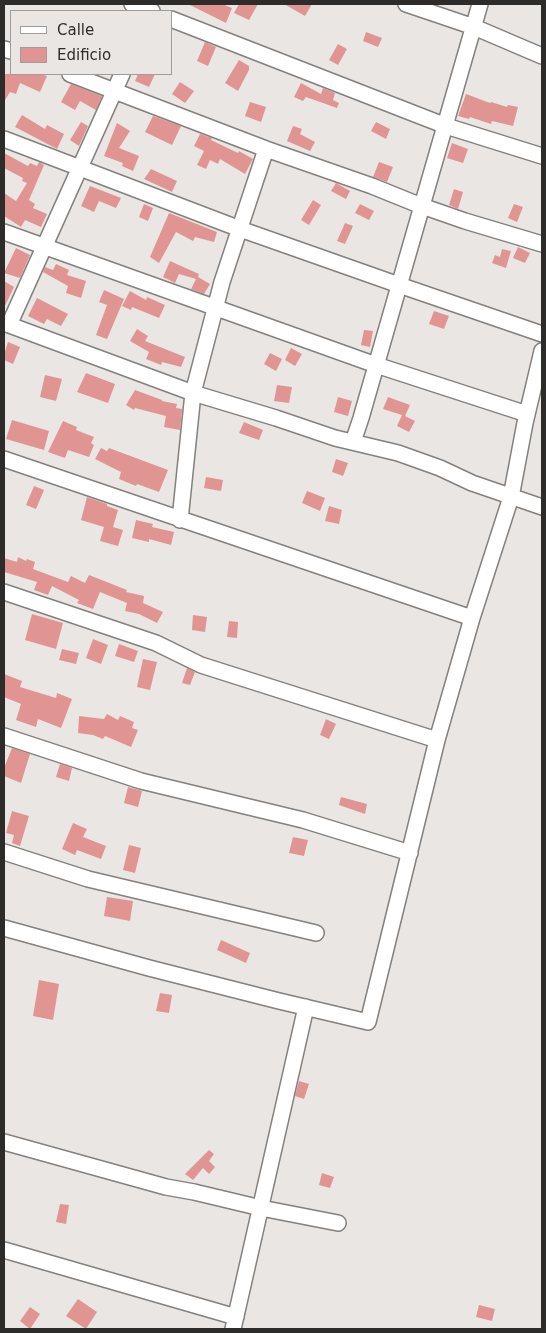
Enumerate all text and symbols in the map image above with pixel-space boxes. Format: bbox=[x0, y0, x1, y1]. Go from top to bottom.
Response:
legend bbox=[10, 10, 172, 75]
text: Calle bbox=[57, 21, 94, 39]
text: Edificio bbox=[57, 46, 111, 64]

